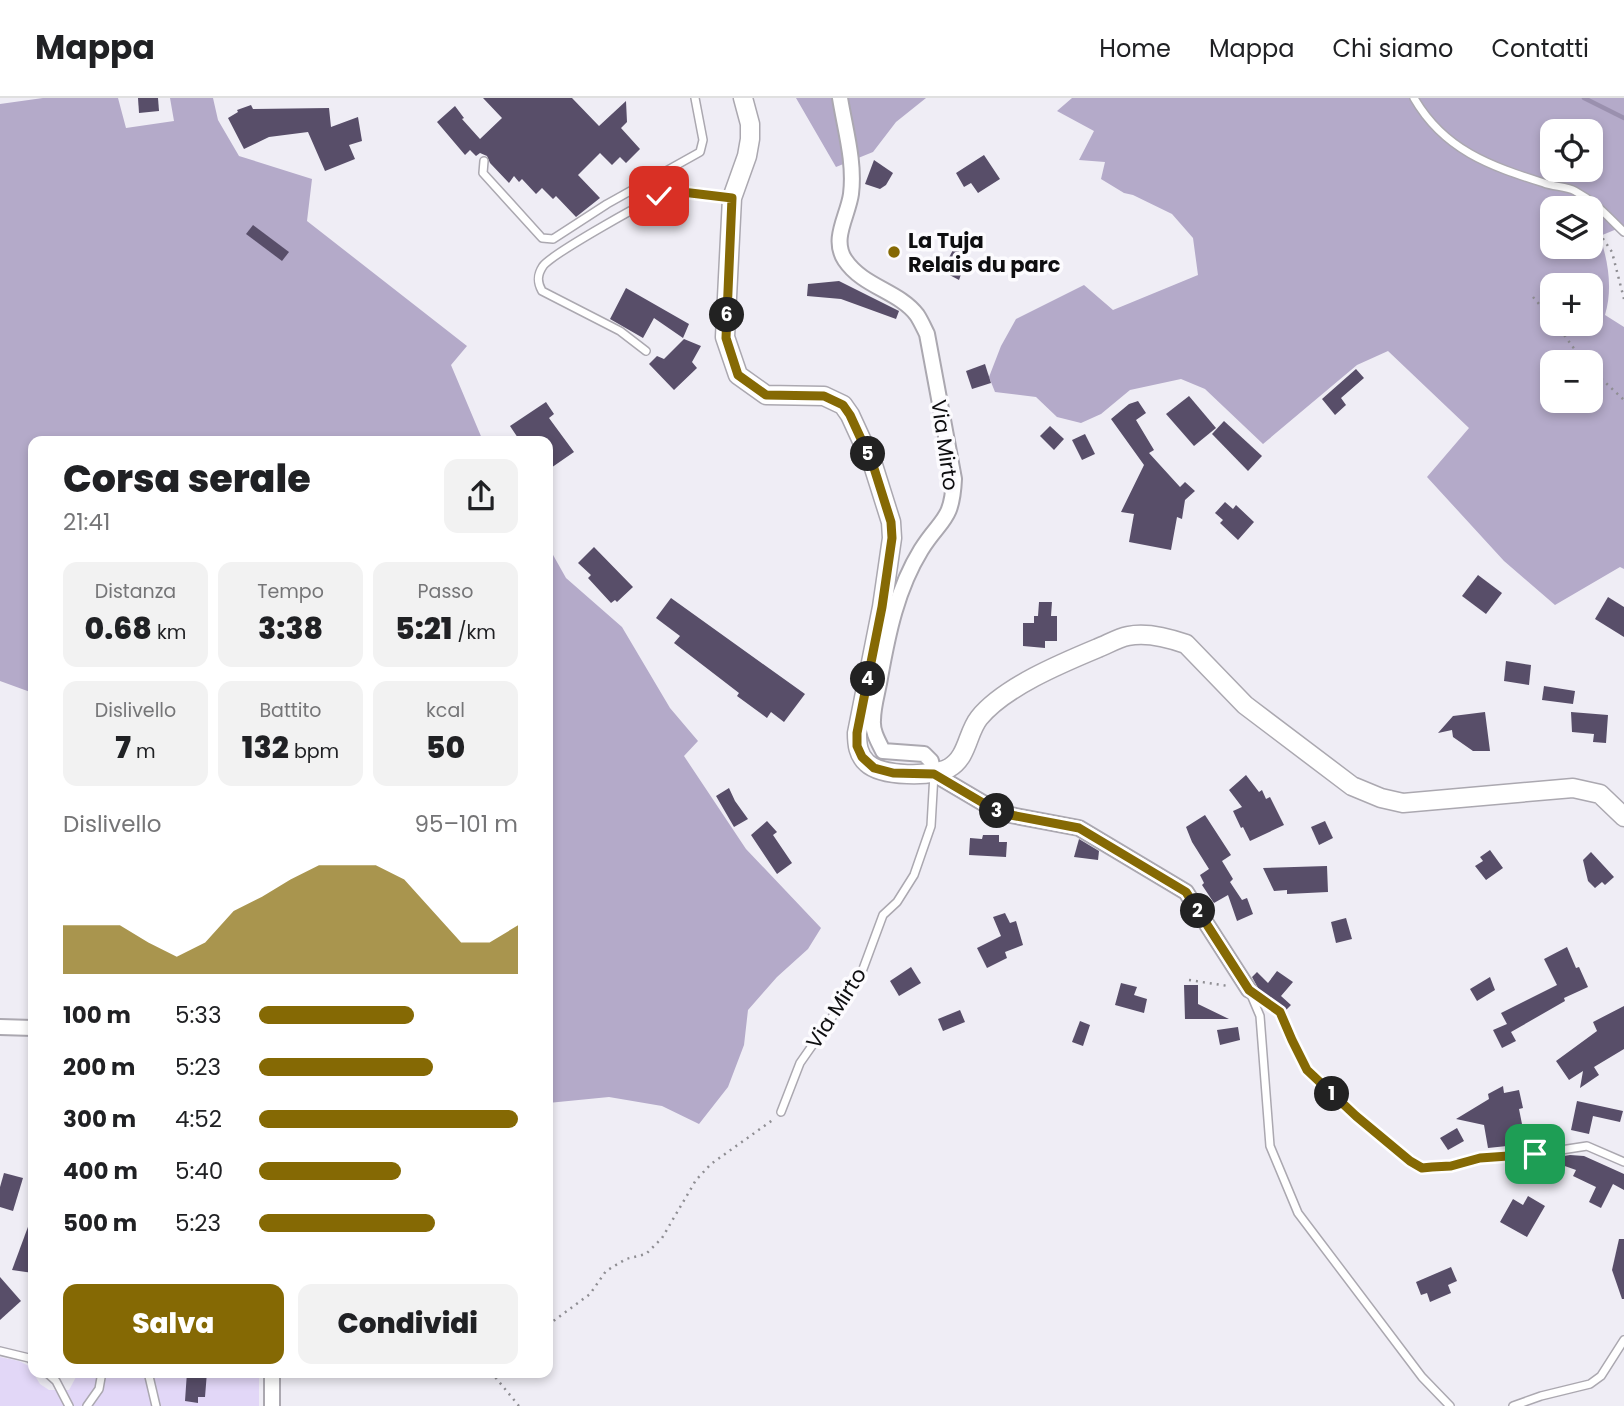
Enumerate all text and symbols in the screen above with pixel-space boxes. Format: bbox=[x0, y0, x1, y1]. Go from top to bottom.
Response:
text: Mappa bbox=[35, 24, 155, 71]
text: Home bbox=[1099, 32, 1171, 65]
text: Mappa bbox=[1209, 32, 1294, 65]
text: Chi siamo bbox=[1332, 32, 1453, 65]
text: Contatti bbox=[1491, 32, 1589, 65]
map controls bbox=[1540, 119, 1603, 413]
button: locate bbox=[1540, 119, 1603, 182]
pin bbox=[629, 166, 689, 226]
icon: check bbox=[640, 177, 678, 215]
button: layers bbox=[1540, 196, 1603, 259]
place label: La Tuja Relais du parc bbox=[908, 226, 1061, 279]
marker: La Tuja Relais du parc bbox=[886, 244, 902, 260]
button: + bbox=[1540, 273, 1603, 336]
pin: 6 bbox=[710, 298, 744, 332]
text: 6 bbox=[720, 301, 733, 328]
button: − bbox=[1540, 350, 1603, 413]
street label: Via Mirto bbox=[924, 398, 966, 492]
pin: 5 bbox=[850, 436, 886, 472]
text: 5 bbox=[861, 440, 874, 467]
text: Corsa serale bbox=[63, 452, 311, 505]
button: share bbox=[444, 459, 518, 533]
text: 21:41 bbox=[63, 506, 110, 538]
text: Distanza bbox=[95, 578, 176, 605]
text: Tempo bbox=[257, 578, 324, 605]
text: Passo bbox=[418, 578, 473, 605]
text: 0.68 bbox=[85, 607, 152, 650]
text: 3:38 bbox=[258, 607, 323, 650]
text: 5:21 bbox=[395, 607, 452, 650]
text: km bbox=[152, 619, 186, 646]
text: /km bbox=[452, 619, 496, 646]
pin: 4 bbox=[850, 662, 886, 696]
text: 4 bbox=[861, 665, 874, 692]
text: Dislivello bbox=[95, 697, 176, 724]
text: Battito bbox=[259, 697, 322, 724]
text: kcal bbox=[426, 697, 465, 724]
text: 7 bbox=[115, 726, 131, 769]
text: 132 bbox=[242, 726, 289, 769]
text: 50 bbox=[426, 726, 465, 769]
text: m bbox=[131, 738, 156, 765]
text: bpm bbox=[289, 738, 339, 765]
pin: 3 bbox=[979, 794, 1014, 828]
text: 3 bbox=[991, 797, 1002, 824]
text: Dislivello bbox=[63, 808, 161, 840]
text: 95–101 m bbox=[414, 808, 518, 840]
pin: 2 bbox=[1180, 894, 1216, 928]
text: 2 bbox=[1192, 897, 1203, 924]
street label: Via Mirto bbox=[799, 962, 873, 1054]
text: 100 m bbox=[63, 999, 131, 1031]
text: 5:33 bbox=[175, 999, 221, 1031]
text: 200 m bbox=[63, 1051, 135, 1083]
text: 5:23 bbox=[175, 1051, 221, 1083]
pin: 1 bbox=[1314, 1076, 1350, 1112]
text: 1 bbox=[1328, 1080, 1335, 1107]
text: 300 m bbox=[63, 1103, 136, 1135]
text: 4:52 bbox=[175, 1103, 222, 1135]
pin bbox=[1505, 1124, 1565, 1184]
icon: arrive bbox=[1516, 1135, 1554, 1173]
text: 400 m bbox=[63, 1155, 138, 1187]
text: 5:40 bbox=[175, 1155, 223, 1187]
text: 500 m bbox=[63, 1207, 137, 1239]
text: 5:23 bbox=[175, 1207, 221, 1239]
button: Salva bbox=[63, 1284, 284, 1364]
button: Condividi bbox=[298, 1284, 518, 1364]

